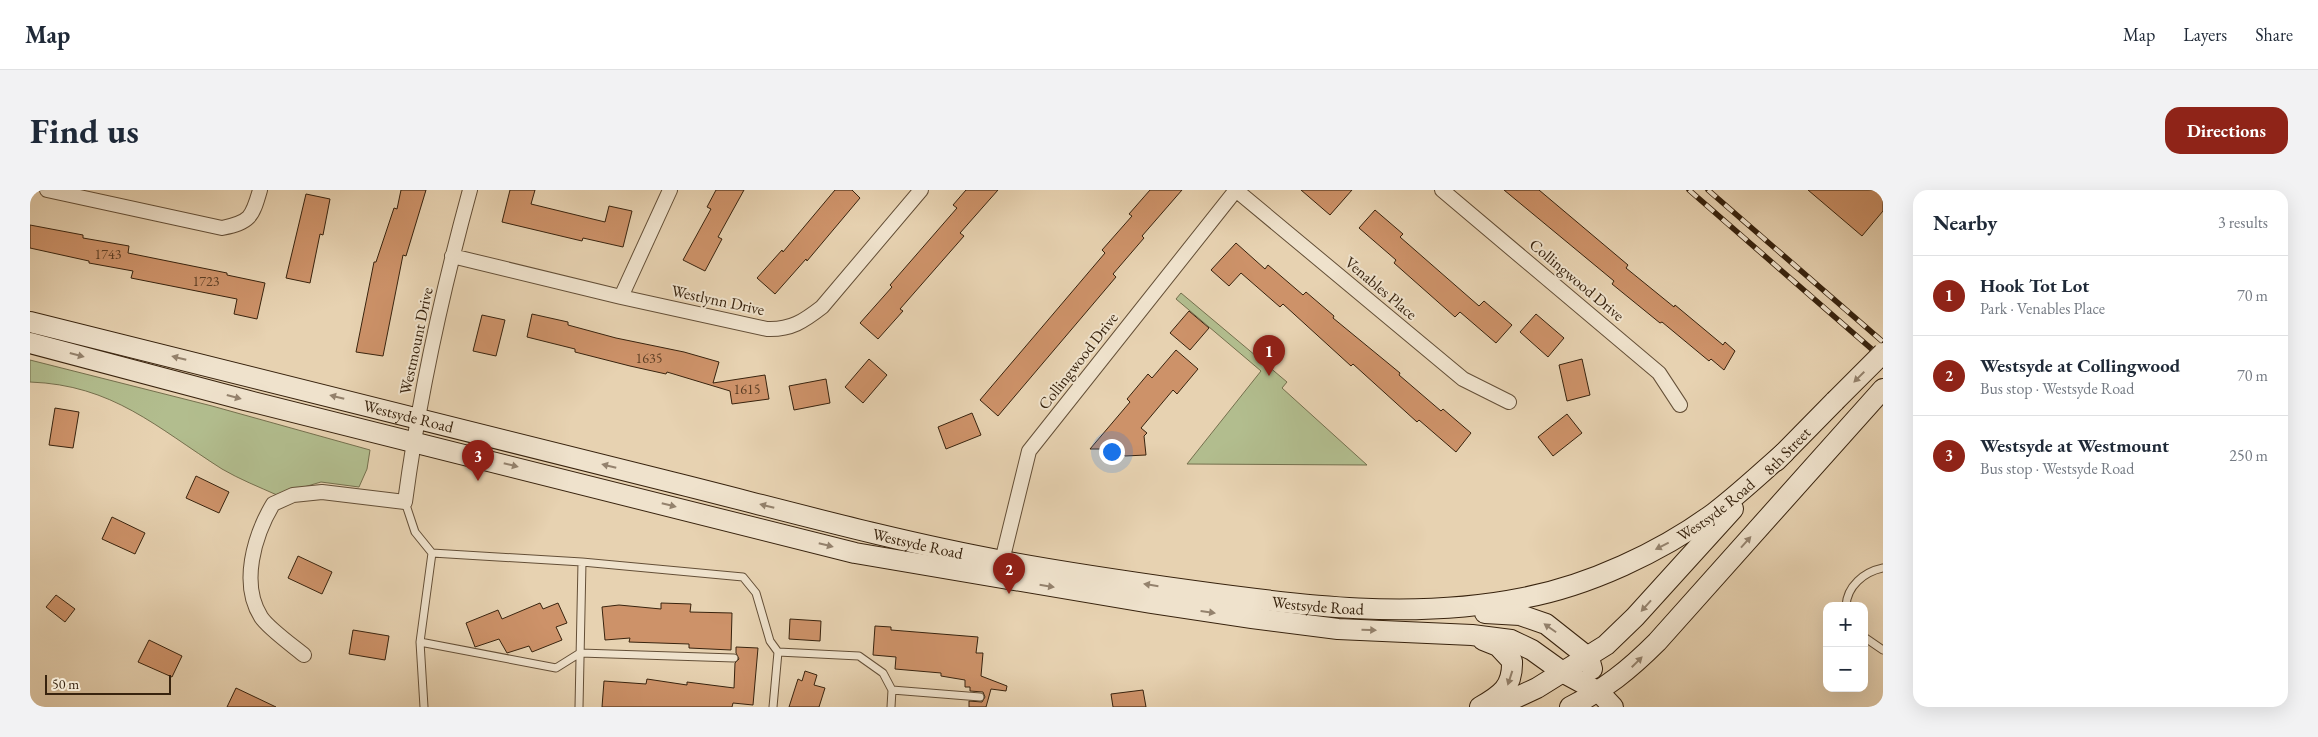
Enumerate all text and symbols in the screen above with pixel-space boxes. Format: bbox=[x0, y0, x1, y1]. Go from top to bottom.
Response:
text: Map bbox=[25, 19, 70, 50]
text: Map bbox=[2123, 23, 2155, 46]
text: Layers bbox=[2183, 23, 2227, 46]
text: Share bbox=[2255, 23, 2293, 46]
button: Directions bbox=[2165, 107, 2288, 154]
text: Find us bbox=[30, 108, 139, 153]
text: Nearby bbox=[1933, 209, 1997, 236]
text: 3 results bbox=[2218, 212, 2268, 233]
street label: Collingwood Drive bbox=[1525, 234, 1629, 326]
house number: 1743 bbox=[95, 245, 122, 263]
street label: Venables Place bbox=[1340, 252, 1422, 324]
house number: 1723 bbox=[193, 272, 220, 290]
text: Hook Tot Lot bbox=[1980, 273, 2089, 298]
street label: Westlynn Drive bbox=[670, 280, 766, 320]
street label: Westmount Drive bbox=[394, 285, 438, 397]
text: 1 bbox=[1945, 285, 1953, 306]
text: 70 m bbox=[2237, 285, 2268, 306]
text: Park · Venables Place bbox=[1980, 298, 2105, 319]
street label: Collingwood Drive bbox=[1033, 308, 1123, 414]
pin: 1 bbox=[1253, 335, 1285, 376]
house number: 1635 bbox=[636, 349, 662, 367]
one-way arrow bbox=[70, 351, 85, 359]
text: Westsyde at Collingwood bbox=[1980, 353, 2180, 378]
one-way arrow bbox=[171, 354, 186, 362]
text: 2 bbox=[1945, 365, 1953, 386]
text: 70 m bbox=[2237, 365, 2268, 386]
one-way arrow bbox=[1853, 371, 1865, 383]
text: Bus stop · Westsyde Road bbox=[1980, 378, 2134, 399]
house number: 1615 bbox=[734, 380, 760, 398]
one-way arrow bbox=[227, 393, 242, 401]
one-way arrow bbox=[329, 393, 344, 401]
street label: Westsyde Road bbox=[361, 394, 457, 437]
street label: 8th Street bbox=[1759, 422, 1815, 480]
text: Westsyde at Westmount bbox=[1980, 433, 2169, 458]
your location bbox=[1099, 439, 1125, 465]
pin: 3 bbox=[462, 440, 494, 481]
text: 3 bbox=[1945, 445, 1953, 466]
text: 250 m bbox=[2229, 445, 2268, 466]
text: Bus stop · Westsyde Road bbox=[1980, 458, 2134, 479]
one-way arrow bbox=[504, 462, 519, 470]
one-way arrow bbox=[602, 462, 617, 470]
street label: Westsyde Road bbox=[1673, 473, 1760, 546]
one-way arrow bbox=[661, 502, 676, 510]
one-way arrow bbox=[759, 502, 774, 510]
street label: Westsyde Road bbox=[870, 523, 966, 564]
one-way arrow bbox=[1740, 536, 1752, 548]
one-way arrow bbox=[819, 542, 834, 550]
one-way arrow bbox=[1655, 542, 1669, 550]
pin: 2 bbox=[993, 553, 1025, 594]
one-way arrow bbox=[1142, 580, 1158, 588]
one-way arrow bbox=[1039, 583, 1055, 591]
street label: Westsyde Road bbox=[1271, 591, 1365, 619]
one-way arrow bbox=[1640, 599, 1652, 611]
map controls bbox=[1823, 602, 1868, 692]
button: + bbox=[1823, 602, 1868, 647]
one-way arrow bbox=[1200, 608, 1216, 616]
one-way arrow bbox=[1543, 623, 1557, 633]
one-way arrow bbox=[1361, 627, 1377, 635]
button: − bbox=[1823, 647, 1868, 692]
one-way arrow bbox=[1631, 656, 1643, 668]
one-way arrow bbox=[1505, 671, 1513, 686]
scale bar bbox=[45, 672, 171, 695]
text: 50 m bbox=[52, 675, 79, 693]

